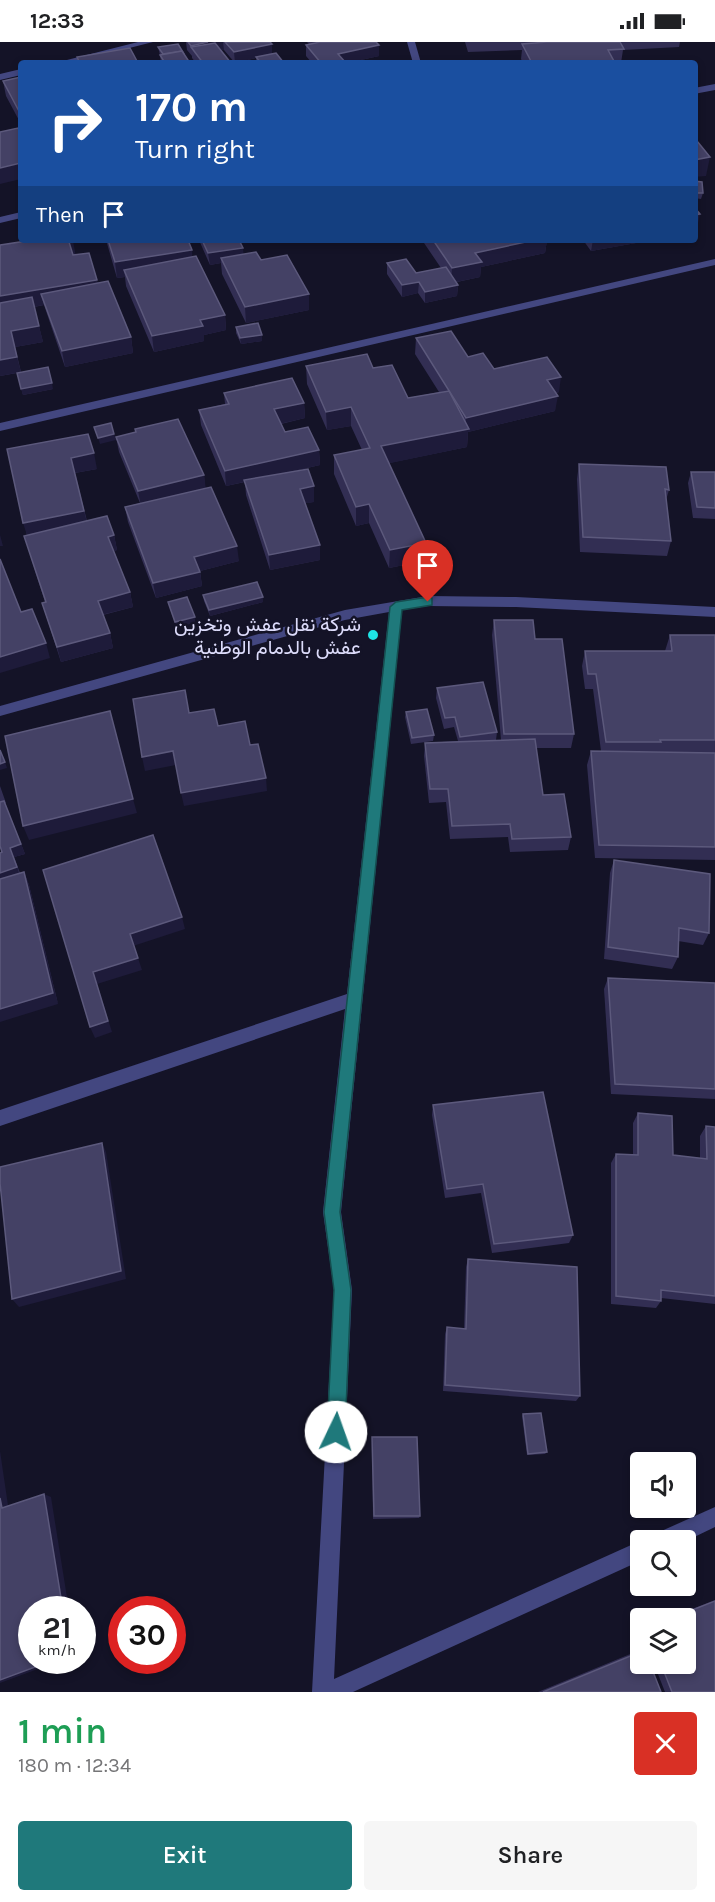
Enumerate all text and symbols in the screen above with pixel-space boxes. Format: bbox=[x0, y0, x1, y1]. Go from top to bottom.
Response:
text: 12:33 bbox=[30, 8, 84, 34]
text: 170 m bbox=[135, 82, 248, 132]
icon: right bbox=[36, 84, 114, 162]
text: Turn right bbox=[135, 133, 255, 165]
icon: arrive bbox=[97, 198, 130, 231]
text: Then bbox=[36, 202, 85, 228]
pin bbox=[402, 540, 453, 602]
icon: arrive bbox=[411, 549, 444, 582]
place label: شركة نقل عفش وتخزين عفش بالدمام الوطنية bbox=[174, 613, 361, 660]
marker: شركة نقل عفش وتخزين عفش بالدمام الوطنية bbox=[366, 628, 380, 642]
position arrow bbox=[304, 1400, 368, 1464]
map controls bbox=[630, 1452, 696, 1674]
button: sound bbox=[630, 1452, 696, 1518]
button: search bbox=[630, 1530, 696, 1596]
speed limit sign: 30 bbox=[108, 1596, 186, 1674]
button: layers bbox=[630, 1608, 696, 1674]
text: 21 bbox=[43, 1610, 71, 1646]
text: km/h bbox=[38, 1641, 76, 1659]
text: 1 min bbox=[18, 1710, 107, 1752]
button: close bbox=[634, 1712, 697, 1775]
text: 180 m · 12:34 bbox=[18, 1754, 131, 1777]
button: Exit bbox=[18, 1821, 352, 1890]
button: Share bbox=[364, 1821, 697, 1890]

